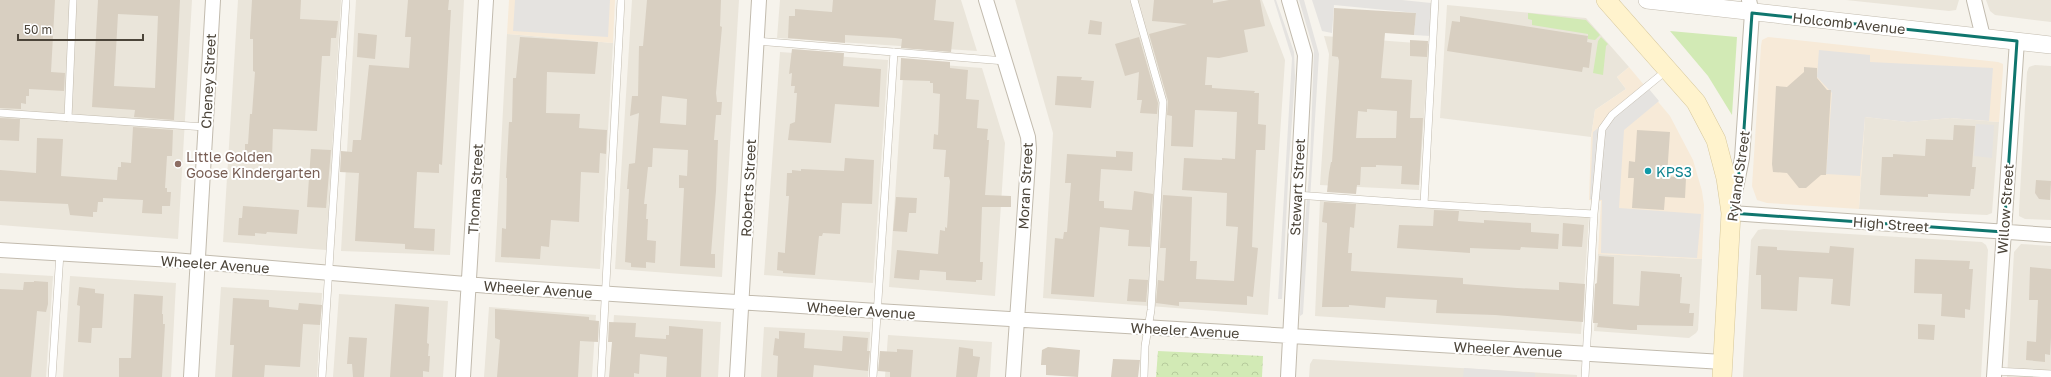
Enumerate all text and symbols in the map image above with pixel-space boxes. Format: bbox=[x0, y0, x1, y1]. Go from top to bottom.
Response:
street label: Holcomb Avenue bbox=[1792, 9, 1906, 37]
scale bar bbox=[18, 16, 143, 42]
text: 50 m bbox=[24, 22, 52, 37]
street label: Cheney Street bbox=[197, 33, 219, 129]
street label: Ryland Street bbox=[1723, 129, 1753, 223]
street label: Stewart Street bbox=[1286, 138, 1308, 236]
street label: Roberts Street bbox=[737, 139, 759, 237]
street label: Moran Street bbox=[1014, 142, 1036, 230]
street label: Thoma Street bbox=[464, 143, 486, 235]
place label: Little Golden Goose Kindergarten bbox=[186, 148, 320, 181]
marker: Little Golden Goose Kindergarten bbox=[173, 159, 183, 169]
place label: KPS3 bbox=[1656, 163, 1692, 180]
street label: Willow Street bbox=[1993, 163, 2017, 255]
marker: KPS3 bbox=[1643, 166, 1653, 176]
street label: High Street bbox=[1852, 213, 1930, 235]
street label: Wheeler Avenue bbox=[160, 252, 270, 276]
street label: Wheeler Avenue bbox=[483, 277, 593, 301]
street label: Wheeler Avenue bbox=[806, 298, 916, 322]
street label: Wheeler Avenue bbox=[1130, 319, 1240, 341]
street label: Wheeler Avenue bbox=[1453, 338, 1563, 360]

